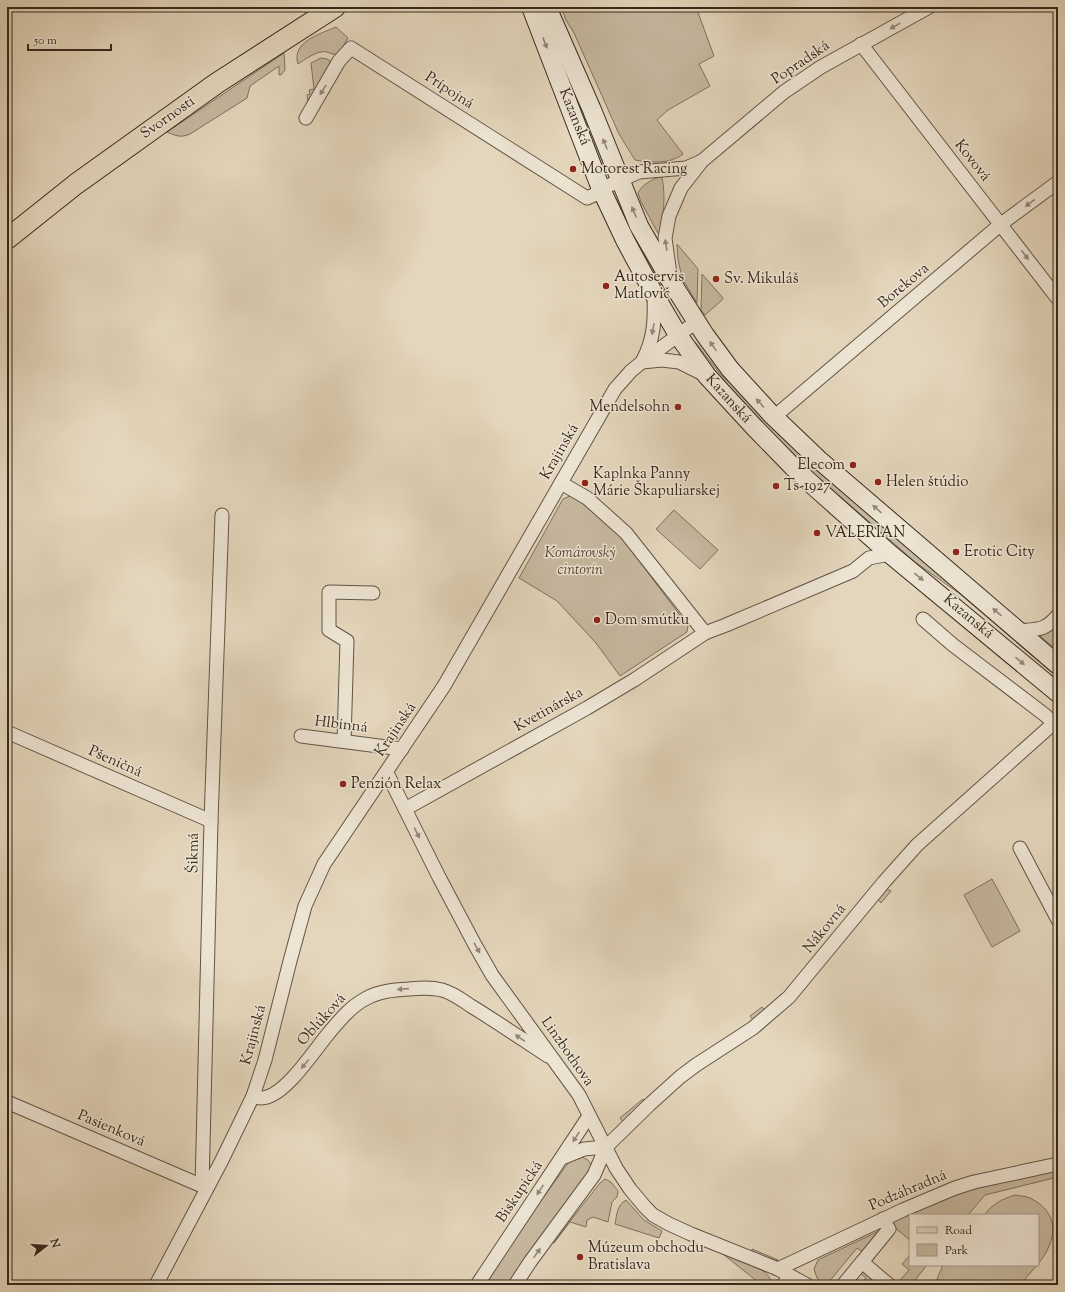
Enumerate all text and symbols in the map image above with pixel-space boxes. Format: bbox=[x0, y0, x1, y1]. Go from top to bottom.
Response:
one-way arrow bbox=[889, 22, 900, 29]
scale bar bbox=[28, 26, 111, 52]
text: 50 m bbox=[33, 32, 57, 50]
street label: Popradská bbox=[768, 36, 834, 90]
one-way arrow bbox=[543, 38, 549, 50]
street label: Prípojná bbox=[420, 67, 478, 115]
one-way arrow bbox=[319, 84, 326, 96]
street label: Kazanská bbox=[553, 85, 595, 149]
street label: Svornosti bbox=[136, 92, 200, 144]
street label: Kovová bbox=[949, 136, 995, 186]
one-way arrow bbox=[602, 138, 608, 150]
place label: Motorest Racing bbox=[581, 159, 687, 180]
marker: Motorest Racing bbox=[568, 164, 578, 174]
one-way arrow bbox=[1024, 199, 1035, 207]
one-way arrow bbox=[630, 205, 636, 217]
one-way arrow bbox=[663, 239, 669, 251]
one-way arrow bbox=[1021, 250, 1029, 261]
street label: Borekova bbox=[874, 258, 934, 314]
place label: Autoservis Matlovič bbox=[614, 267, 684, 305]
place label: Sv. Mikuláš bbox=[724, 269, 799, 290]
marker: Sv. Mikuláš bbox=[711, 274, 721, 284]
marker: Autoservis Matlovič bbox=[601, 281, 611, 291]
one-way arrow bbox=[650, 323, 656, 335]
one-way arrow bbox=[709, 341, 717, 351]
street label: Kazanská bbox=[700, 370, 756, 428]
place label: Mendelsohn bbox=[590, 397, 670, 418]
one-way arrow bbox=[755, 398, 765, 408]
marker: Mendelsohn bbox=[673, 402, 683, 412]
street label: Krajinská bbox=[536, 420, 584, 484]
place label: Elecom bbox=[798, 455, 846, 476]
marker: Elecom bbox=[848, 460, 858, 470]
place label: Kaplnka Panny Márie Škapuliarskej bbox=[593, 464, 720, 502]
place label: Helen štúdio bbox=[886, 472, 968, 493]
place label: Ts-1927 bbox=[784, 476, 831, 497]
marker: Helen štúdio bbox=[873, 477, 883, 487]
marker: Kaplnka Panny Márie Škapuliarskej bbox=[580, 478, 590, 488]
marker: Ts-1927 bbox=[771, 481, 781, 491]
one-way arrow bbox=[871, 505, 882, 514]
place label: VALERIAN bbox=[825, 523, 905, 544]
marker: VALERIAN bbox=[812, 528, 822, 538]
place label: Erotic City bbox=[964, 542, 1035, 563]
park label: Komárovský cintorín bbox=[544, 543, 616, 581]
marker: Erotic City bbox=[951, 547, 961, 557]
one-way arrow bbox=[913, 572, 924, 581]
street label: Kazanská bbox=[938, 590, 998, 644]
one-way arrow bbox=[991, 608, 1002, 617]
place label: Dom smútku bbox=[605, 610, 689, 631]
marker: Dom smútku bbox=[592, 615, 602, 625]
one-way arrow bbox=[1014, 656, 1025, 665]
street label: Kvetinárska bbox=[511, 682, 587, 738]
street label: Krajinská bbox=[370, 699, 422, 761]
street label: Hlbinná bbox=[313, 711, 369, 739]
street label: Pšeničná bbox=[85, 741, 145, 783]
place label: Penzión Relax bbox=[351, 774, 441, 795]
marker: Penzión Relax bbox=[338, 779, 348, 789]
one-way arrow bbox=[414, 827, 420, 838]
street label: Šikmá bbox=[182, 832, 205, 874]
street label: Nákovná bbox=[799, 900, 851, 958]
one-way arrow bbox=[473, 942, 480, 954]
one-way arrow bbox=[397, 986, 409, 993]
street label: Oblúková bbox=[293, 989, 351, 1051]
street label: Krajinská bbox=[236, 1003, 272, 1067]
street label: Linzbothova bbox=[535, 1013, 599, 1091]
one-way arrow bbox=[514, 1034, 525, 1042]
one-way arrow bbox=[300, 1059, 309, 1070]
street label: Pasienková bbox=[74, 1105, 148, 1153]
one-way arrow bbox=[572, 1131, 579, 1143]
street label: Biskupická bbox=[492, 1157, 548, 1227]
street label: Podzáhradná bbox=[866, 1165, 950, 1217]
one-way arrow bbox=[536, 1185, 544, 1195]
legend bbox=[909, 1214, 1039, 1266]
text: Road bbox=[945, 1222, 972, 1240]
north arrow bbox=[26, 1226, 66, 1266]
text: N bbox=[45, 1236, 64, 1250]
place label: Múzeum obchodu Bratislava bbox=[588, 1238, 704, 1276]
text: Park bbox=[945, 1242, 968, 1260]
one-way arrow bbox=[533, 1247, 541, 1258]
marker: Múzeum obchodu Bratislava bbox=[575, 1252, 585, 1262]

